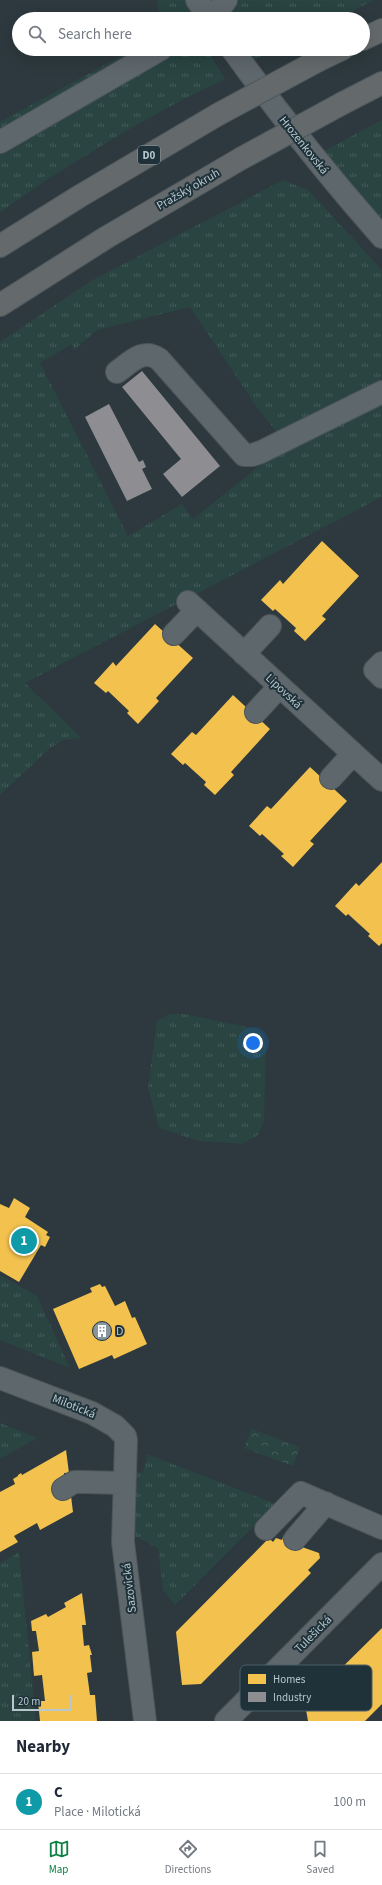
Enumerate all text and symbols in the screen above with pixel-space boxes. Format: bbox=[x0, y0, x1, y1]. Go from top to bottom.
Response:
search box bbox=[12, 12, 370, 56]
icon: search bbox=[26, 23, 48, 45]
text: Search here bbox=[58, 24, 132, 45]
street label: Hrozenkovská bbox=[275, 113, 332, 178]
road number: D0 bbox=[138, 146, 160, 164]
street label: Pražský okruh bbox=[153, 164, 223, 214]
street label: Lipovská bbox=[262, 670, 306, 713]
your location bbox=[243, 1033, 263, 1053]
pin: 1 bbox=[11, 1226, 37, 1256]
building icon: D bbox=[91, 1320, 113, 1342]
place label: D bbox=[116, 1323, 123, 1340]
street label: Milotická bbox=[50, 1390, 98, 1423]
street label: Sazovická bbox=[118, 1562, 141, 1614]
street label: Tulešická bbox=[291, 1612, 336, 1657]
legend bbox=[240, 1665, 372, 1711]
text: Homes bbox=[273, 1672, 306, 1687]
text: Industry bbox=[273, 1690, 311, 1705]
scale bar bbox=[12, 1693, 72, 1712]
text: 20 m bbox=[18, 1694, 40, 1709]
text: Nearby bbox=[16, 1735, 70, 1759]
text: C bbox=[54, 1782, 63, 1803]
text: 1 bbox=[26, 1793, 32, 1811]
text: 100 m bbox=[333, 1793, 366, 1811]
text: Place · Milotická bbox=[54, 1803, 141, 1821]
tab: Map bbox=[48, 1838, 70, 1877]
tab: Directions bbox=[165, 1838, 211, 1877]
tab: Saved bbox=[306, 1838, 334, 1877]

